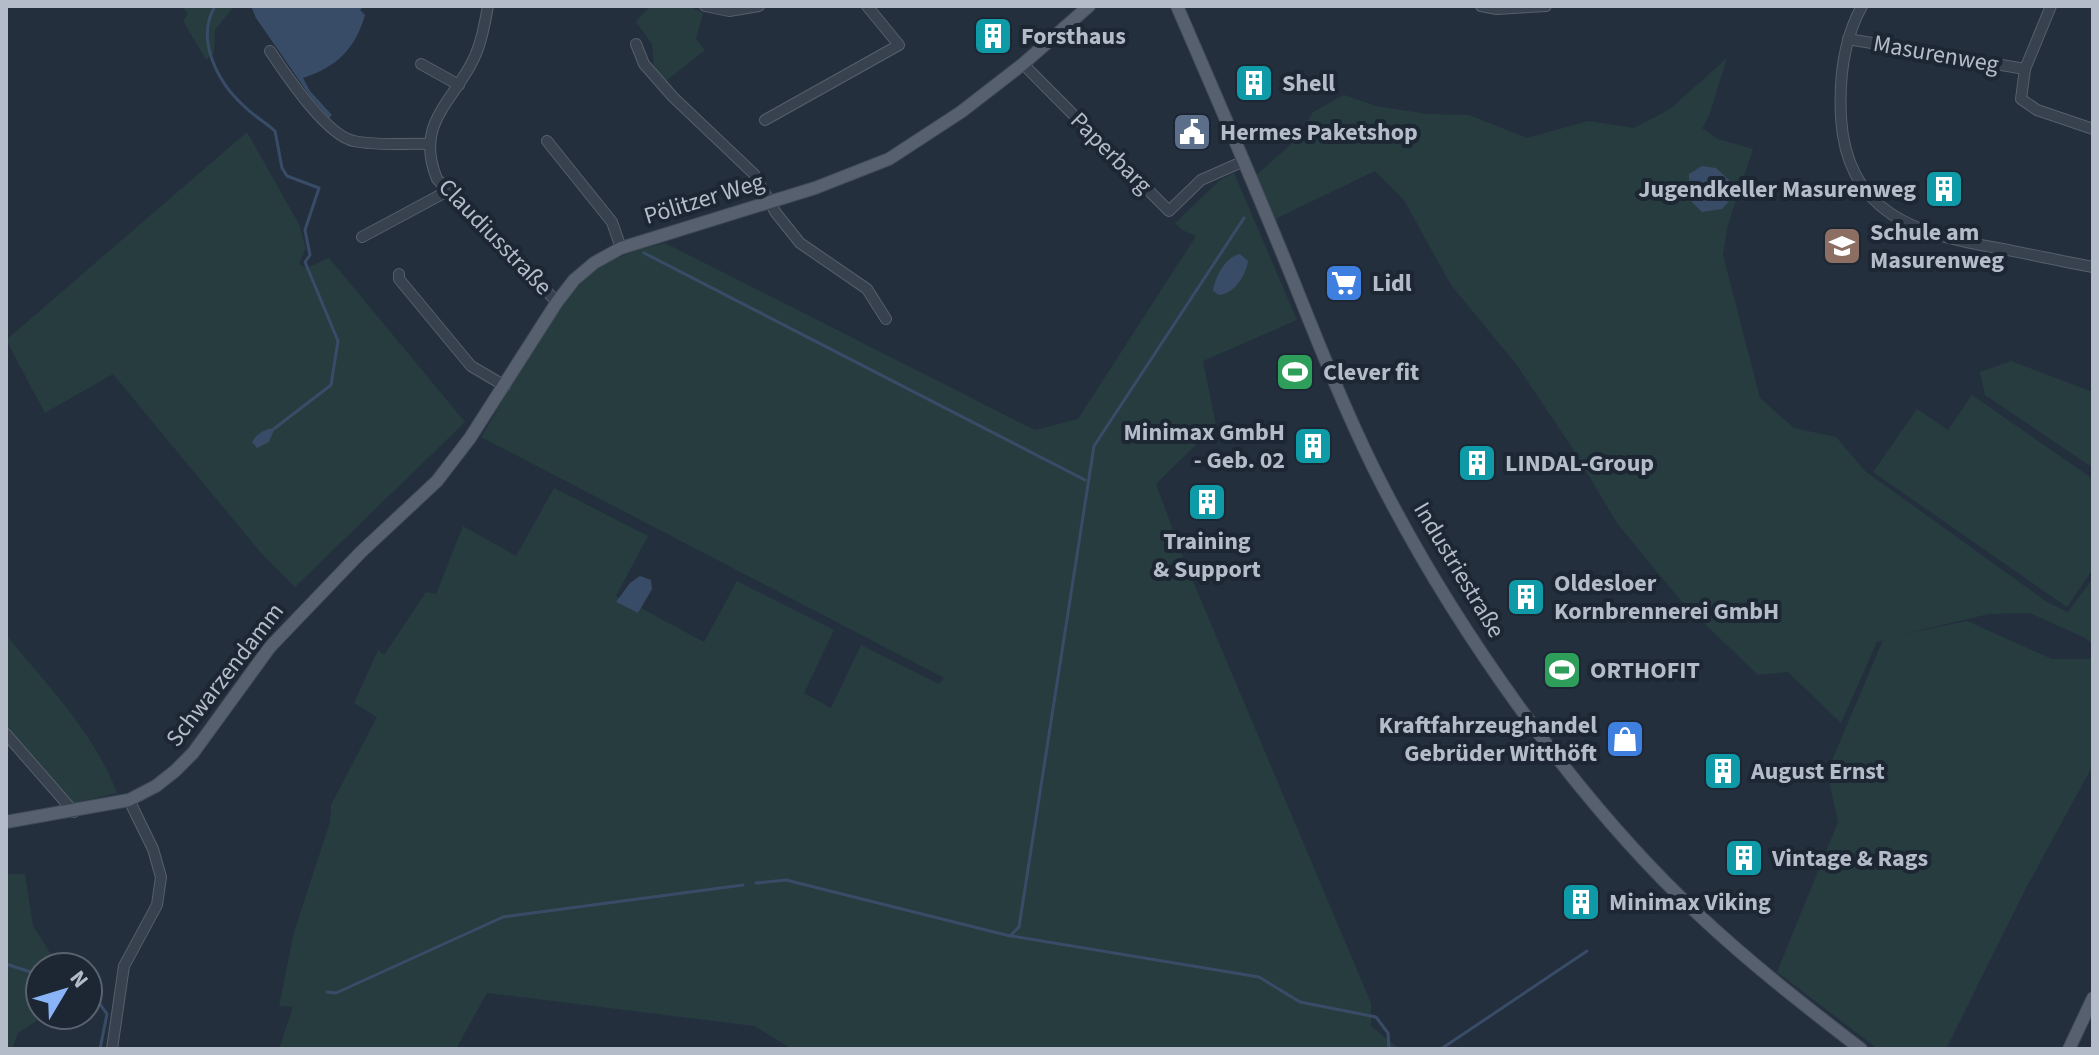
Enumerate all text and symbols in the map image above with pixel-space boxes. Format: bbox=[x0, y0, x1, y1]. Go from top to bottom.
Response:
building icon: Forsthaus bbox=[972, 15, 1014, 57]
place label: Forsthaus bbox=[1021, 19, 1126, 54]
street label: Masurenweg bbox=[1871, 26, 2001, 82]
building icon: Shell bbox=[1233, 62, 1275, 104]
place label: Shell bbox=[1282, 66, 1335, 101]
street label: Paperbarg bbox=[1062, 104, 1160, 202]
public building icon: Hermes Paketshop bbox=[1171, 111, 1213, 153]
place label: Hermes Paketshop bbox=[1220, 115, 1418, 150]
street label: Pölitzer Weg bbox=[640, 164, 768, 234]
building icon: Jugendkeller Masurenweg bbox=[1923, 168, 1965, 210]
street label: Claudiusstraße bbox=[430, 171, 560, 303]
place label: Jugendkeller Masurenweg bbox=[1638, 172, 1916, 207]
place label: Schule am Masurenweg bbox=[1870, 215, 2004, 278]
school or university icon: Schule am Masurenweg bbox=[1821, 225, 1863, 267]
supermarket icon: Lidl bbox=[1323, 262, 1365, 304]
place label: Lidl bbox=[1372, 266, 1412, 301]
sports icon: Clever fit bbox=[1274, 351, 1316, 393]
place label: Clever fit bbox=[1323, 355, 1419, 390]
place label: Minimax GmbH - Geb. 02 bbox=[1124, 415, 1285, 478]
building icon: Minimax GmbH - Geb. 02 bbox=[1292, 425, 1334, 467]
building icon: LINDAL-Group bbox=[1456, 442, 1498, 484]
place label: LINDAL-Group bbox=[1505, 446, 1654, 481]
building icon: Training & Support bbox=[1186, 481, 1228, 523]
street label: Industriestraße bbox=[1405, 495, 1513, 645]
place label: Training & Support bbox=[1153, 524, 1261, 587]
place label: Oldesloer Kornbrennerei GmbH bbox=[1554, 566, 1779, 629]
building icon: Oldesloer Kornbrennerei GmbH bbox=[1505, 576, 1547, 618]
street label: Schwarzendamm bbox=[158, 596, 292, 754]
sports icon: ORTHOFIT bbox=[1541, 649, 1583, 691]
place label: ORTHOFIT bbox=[1590, 653, 1700, 688]
place label: Kraftfahrzeughandel Gebrüder Witthöft bbox=[1378, 708, 1597, 771]
shop icon: Kraftfahrzeughandel Gebrüder Witthöft bbox=[1604, 718, 1646, 760]
building icon: August Ernst bbox=[1702, 750, 1744, 792]
place label: August Ernst bbox=[1750, 754, 1885, 789]
building icon: Vintage & Rags bbox=[1723, 837, 1765, 879]
place label: Vintage & Rags bbox=[1771, 841, 1928, 876]
building icon: Minimax Viking bbox=[1560, 881, 1602, 923]
place label: Minimax Viking bbox=[1609, 885, 1771, 920]
north arrow bbox=[24, 951, 104, 1031]
text: N bbox=[62, 964, 96, 995]

